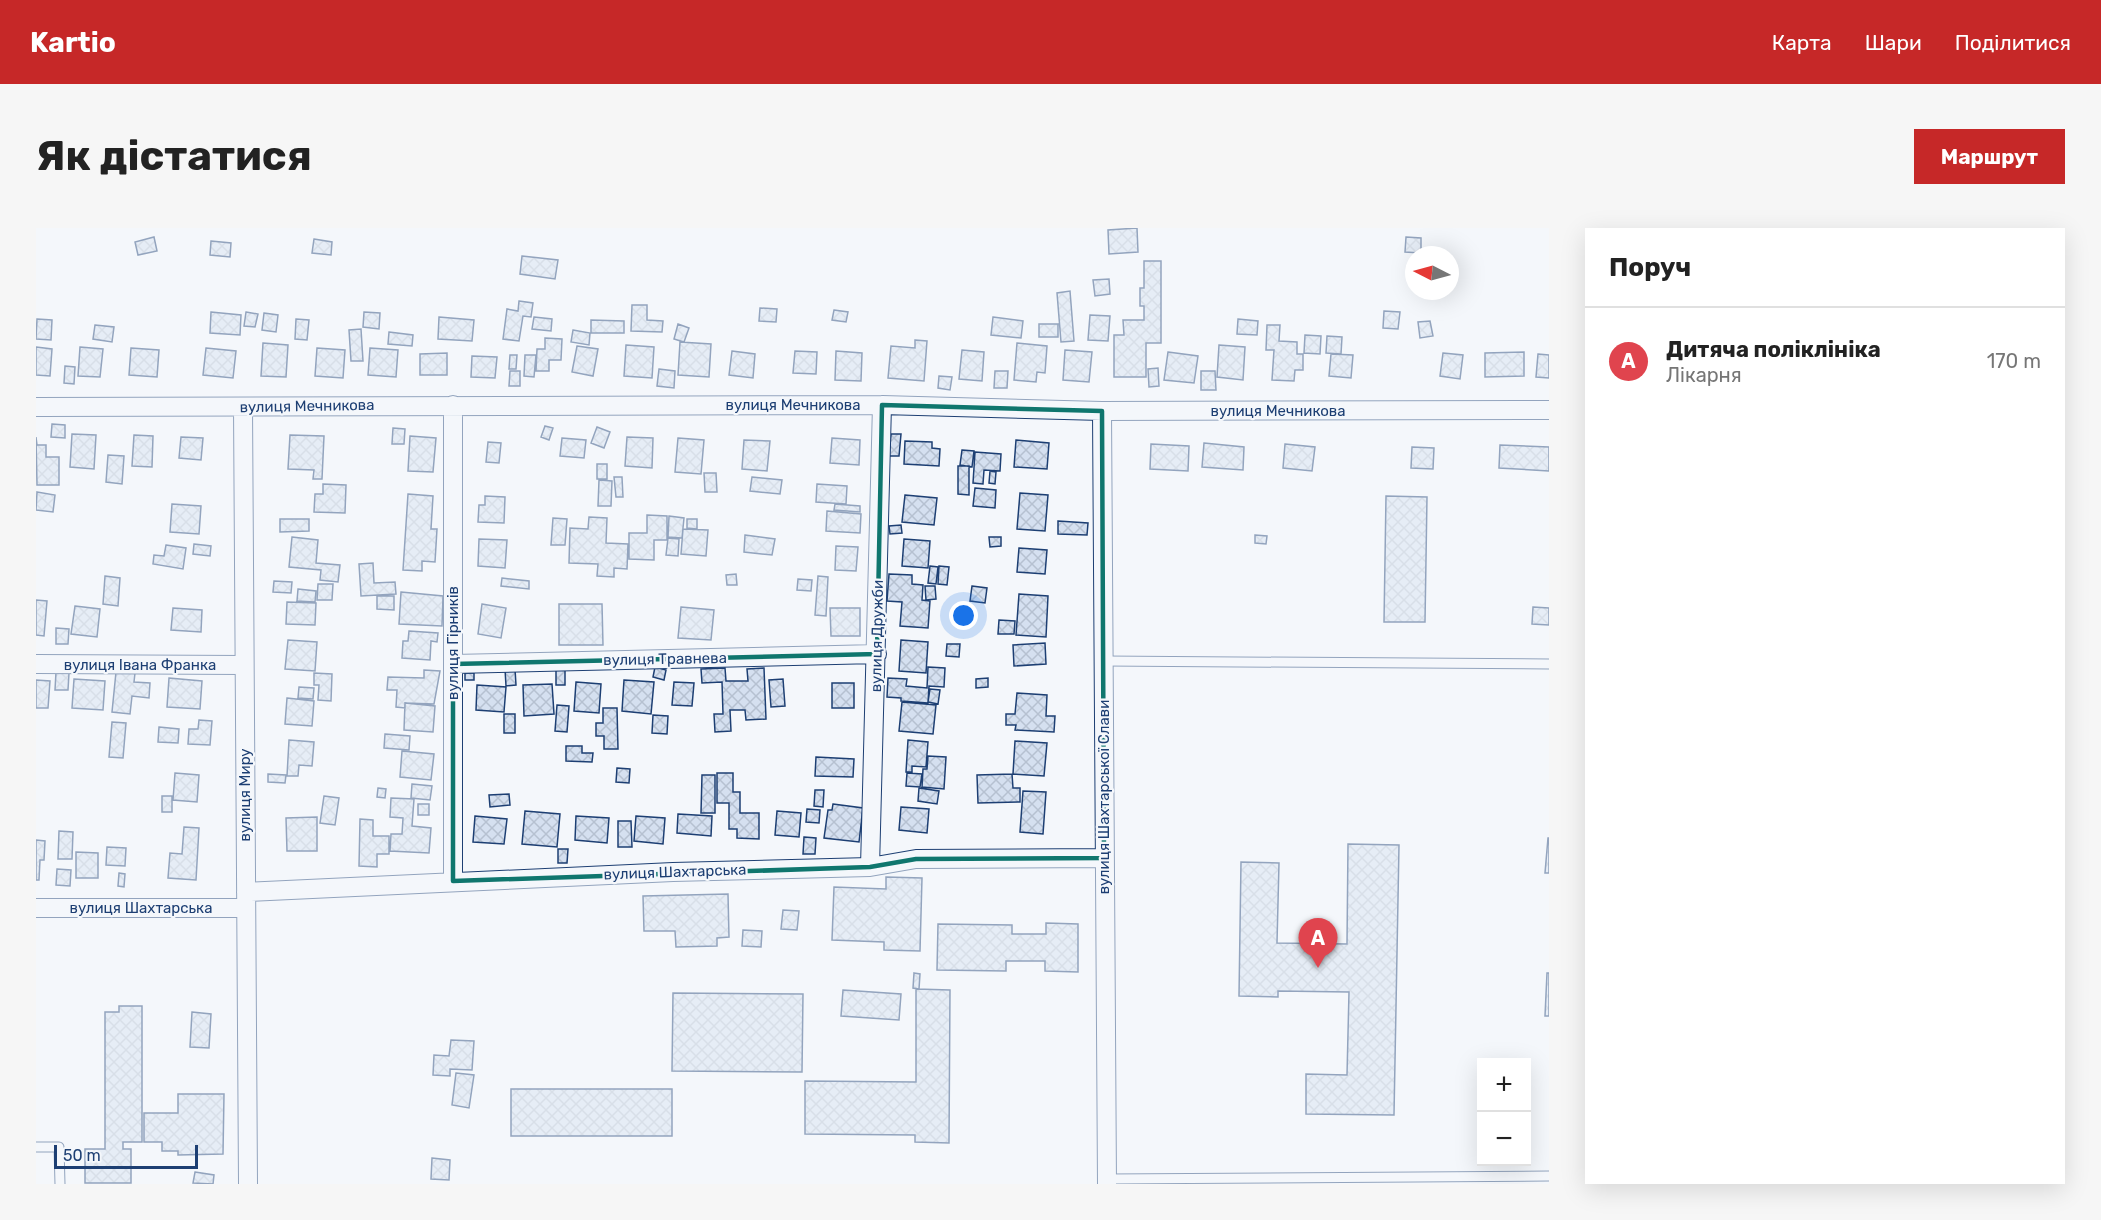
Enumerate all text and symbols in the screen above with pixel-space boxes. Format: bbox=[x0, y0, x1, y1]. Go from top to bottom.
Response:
text: Kartio bbox=[30, 26, 116, 59]
text: Карта bbox=[1772, 30, 1832, 55]
text: Шари bbox=[1865, 30, 1922, 55]
text: Поділитися bbox=[1955, 30, 2071, 55]
button: Маршрут bbox=[1914, 129, 2065, 184]
text: Як дістатися bbox=[36, 131, 312, 181]
north arrow bbox=[1405, 246, 1459, 300]
text: Поруч bbox=[1609, 252, 1691, 283]
text: Дитяча поліклініка bbox=[1666, 336, 1881, 363]
text: A bbox=[1621, 349, 1636, 373]
text: 170 m bbox=[1987, 349, 2041, 373]
text: Лікарня bbox=[1666, 363, 1742, 387]
street label: вулиця Мечникова bbox=[239, 396, 375, 416]
street label: вулиця Мечникова bbox=[726, 396, 860, 414]
street label: вулиця Мечникова bbox=[1211, 402, 1345, 420]
street label: вулиця Дружби bbox=[867, 580, 887, 692]
street label: вулиця Гірників bbox=[444, 586, 462, 700]
your location bbox=[949, 601, 978, 630]
street label: вулиця Травнева bbox=[603, 649, 727, 669]
street label: вулиця Івана Франка bbox=[64, 656, 216, 674]
street label: вулиця Шахтарської Слави bbox=[1095, 700, 1113, 894]
street label: вулиця Миру bbox=[236, 748, 254, 842]
street label: вулиця Шахтарська bbox=[603, 861, 747, 883]
street label: вулиця Шахтарська bbox=[70, 899, 212, 917]
pin: A bbox=[1298, 918, 1338, 968]
map controls bbox=[1477, 1058, 1531, 1166]
button: + bbox=[1477, 1058, 1531, 1112]
button: − bbox=[1477, 1112, 1531, 1166]
scale bar bbox=[54, 1142, 198, 1170]
text: 50 m bbox=[63, 1146, 101, 1165]

